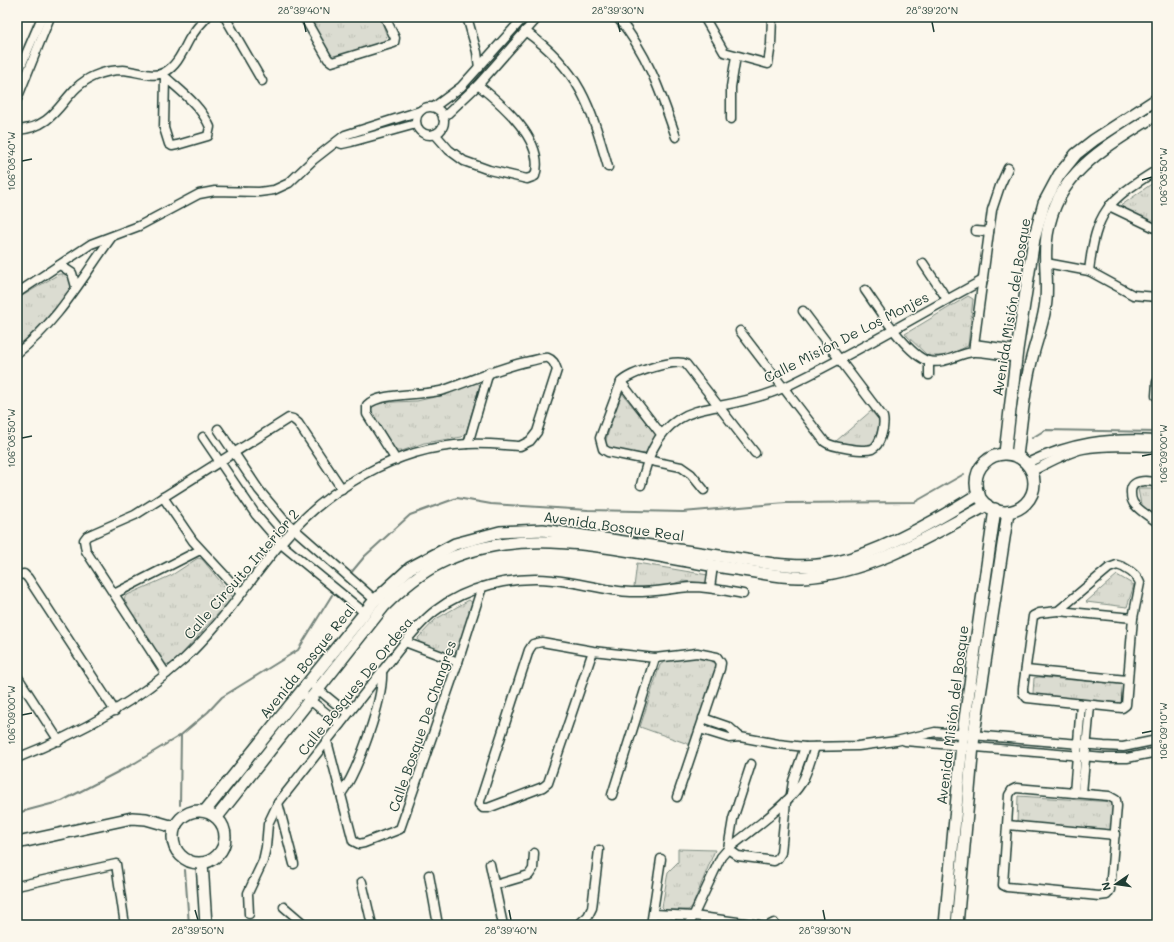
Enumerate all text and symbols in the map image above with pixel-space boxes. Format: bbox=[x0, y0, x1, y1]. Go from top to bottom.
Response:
text: 28°39'40"N bbox=[278, 3, 330, 17]
text: 28°39'30"N bbox=[592, 3, 644, 17]
text: 28°39'20"N bbox=[906, 3, 958, 17]
text: 106°08'40"W bbox=[4, 131, 18, 191]
text: 106°08'50"W bbox=[1156, 147, 1170, 207]
street label: Avenida Misión del Bosque bbox=[988, 217, 1034, 397]
street label: Calle Misión De Los Monjes bbox=[760, 287, 932, 387]
text: 106°08'50"W bbox=[4, 408, 18, 468]
text: 106°09'00"W bbox=[1156, 424, 1170, 484]
street label: Calle Circuito Interior 2 bbox=[179, 505, 303, 643]
street label: Avenida Bosque Real bbox=[542, 507, 686, 545]
street label: Avenida Bosque Real bbox=[255, 600, 359, 722]
street label: Calle Bosques De Ordesa bbox=[293, 613, 417, 759]
street label: Avenida Misión del Bosque bbox=[932, 624, 972, 806]
street label: Calle Bosque De Changres bbox=[384, 638, 460, 814]
text: 106°09'00"W bbox=[4, 685, 18, 745]
text: 106°09'10"W bbox=[1156, 702, 1170, 760]
north arrow bbox=[1096, 864, 1136, 904]
text: N bbox=[1098, 881, 1114, 892]
text: 28°39'50"N bbox=[172, 923, 224, 937]
text: 28°39'40"N bbox=[485, 923, 537, 937]
text: 28°39'30"N bbox=[799, 923, 851, 937]

